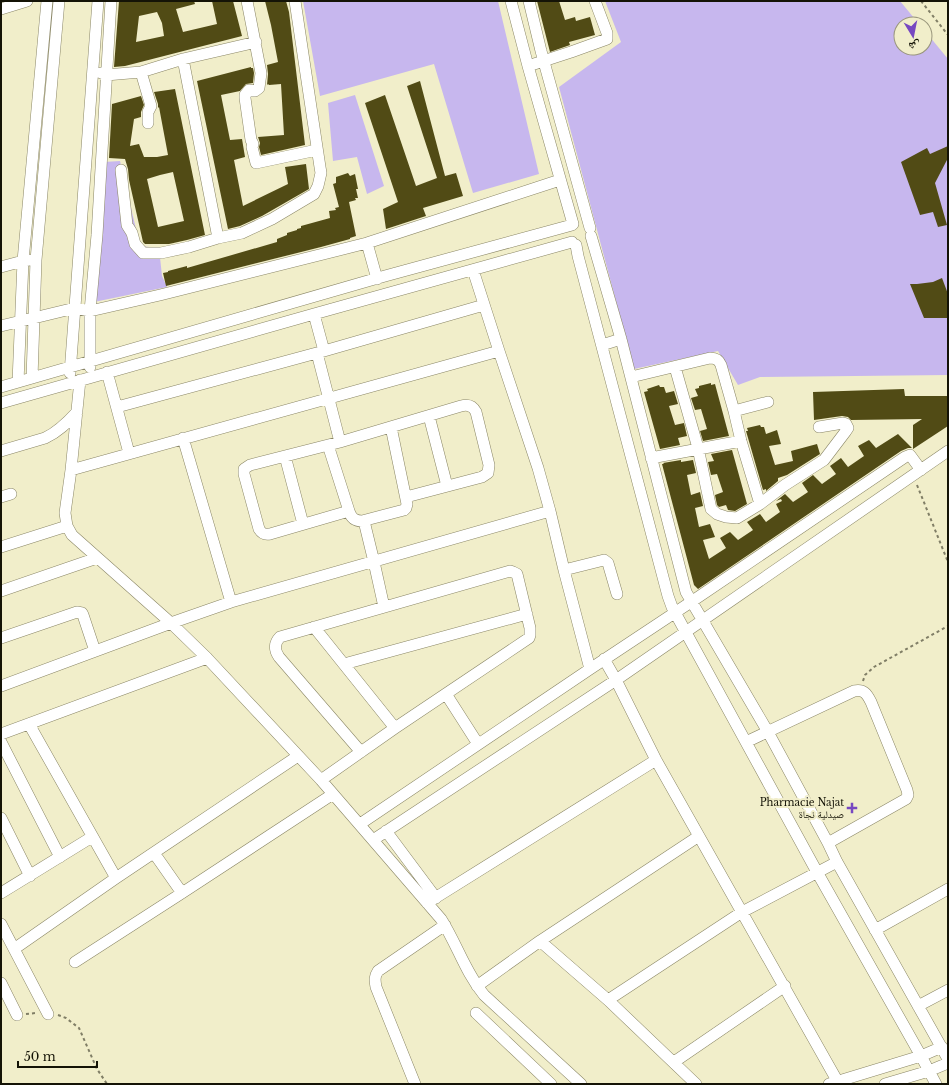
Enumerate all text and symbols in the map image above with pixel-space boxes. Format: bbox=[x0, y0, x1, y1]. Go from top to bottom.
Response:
north arrow bbox=[893, 16, 933, 56]
text: ش bbox=[907, 37, 922, 54]
place label: Pharmacie Najat صيدلية نجاة bbox=[760, 796, 844, 821]
marker: Pharmacie Najat صيدلية نجاة bbox=[847, 803, 857, 813]
scale bar bbox=[18, 1043, 97, 1069]
text: 50 m bbox=[24, 1049, 56, 1064]

